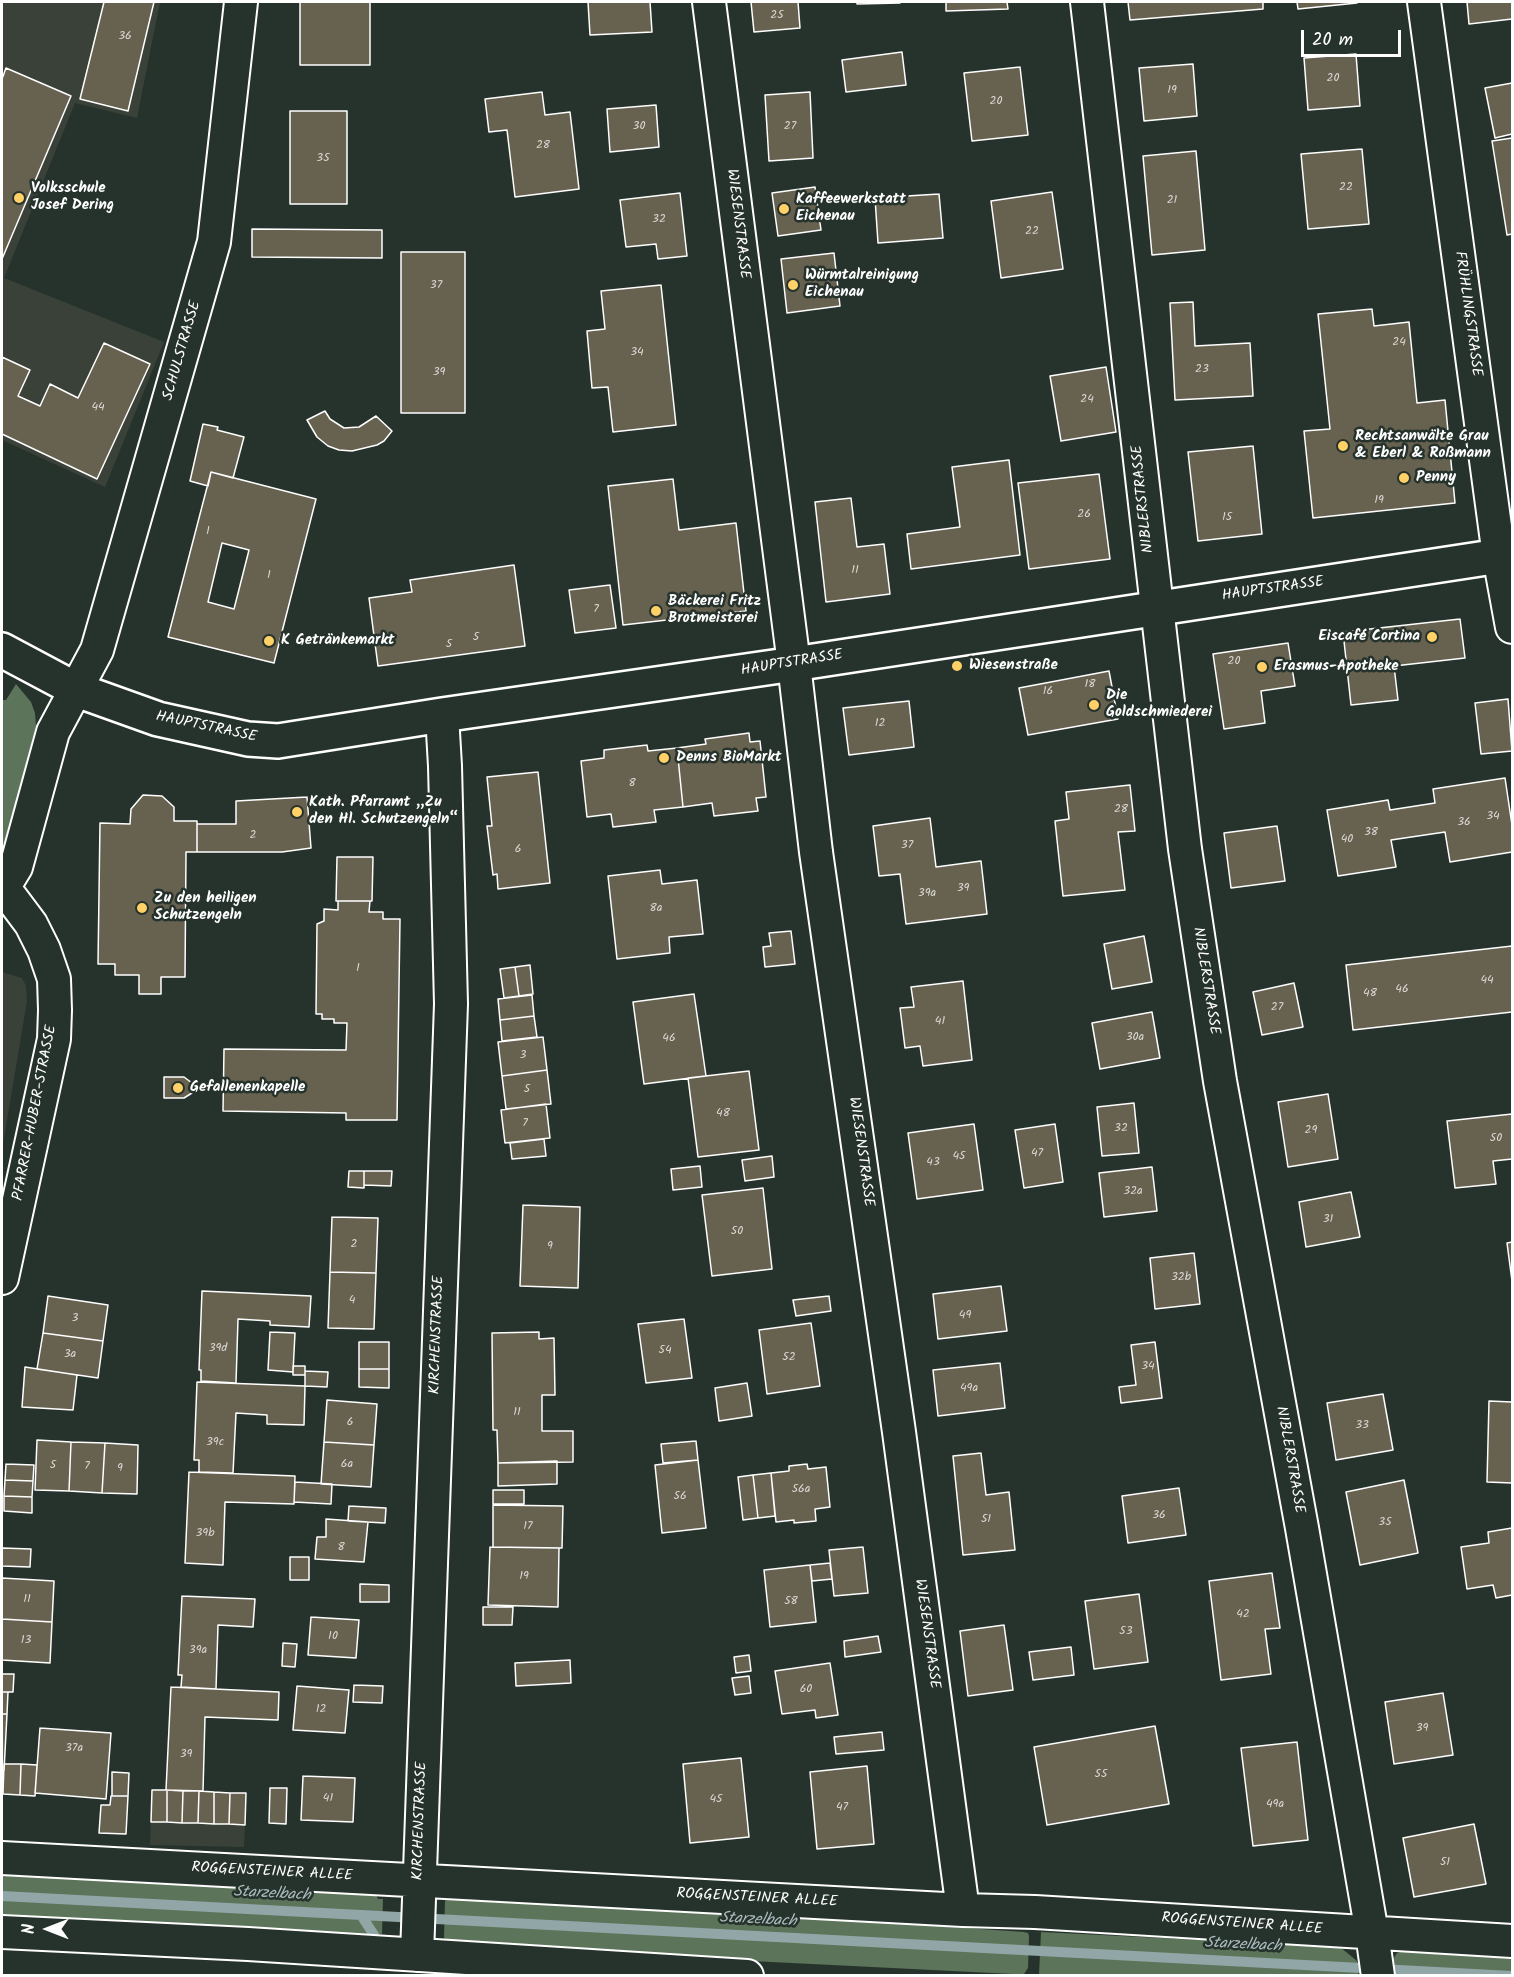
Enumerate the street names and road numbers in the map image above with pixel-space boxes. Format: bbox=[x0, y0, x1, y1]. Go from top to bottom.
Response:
street label: WIESENSTRASSE bbox=[721, 168, 753, 280]
street label: FRÜHLINGSTRASSE bbox=[1449, 250, 1485, 378]
street label: SCHULSTRASSE bbox=[160, 299, 206, 403]
street label: NIBLERSTRASSE bbox=[1129, 444, 1159, 554]
street label: HAUPTSTRASSE bbox=[1221, 574, 1325, 606]
street label: HAUPTSTRASSE bbox=[740, 647, 844, 681]
street label: HAUPTSTRASSE bbox=[154, 709, 258, 747]
street label: NIBLERSTRASSE bbox=[1188, 926, 1222, 1036]
street label: PFARRER-HUBER-STRASSE bbox=[10, 1024, 62, 1202]
street label: WIESENSTRASSE bbox=[843, 1096, 877, 1208]
street label: KIRCHENSTRASSE bbox=[427, 1275, 449, 1395]
street label: NIBLERSTRASSE bbox=[1271, 1405, 1307, 1515]
street label: WIESENSTRASSE bbox=[909, 1578, 943, 1690]
street label: KIRCHENSTRASSE bbox=[410, 1761, 432, 1881]
street label: ROGGENSTEINER ALLEE bbox=[191, 1860, 353, 1886]
street label: ROGGENSTEINER ALLEE bbox=[676, 1886, 838, 1912]
street label: ROGGENSTEINER ALLEE bbox=[1161, 1910, 1323, 1940]

